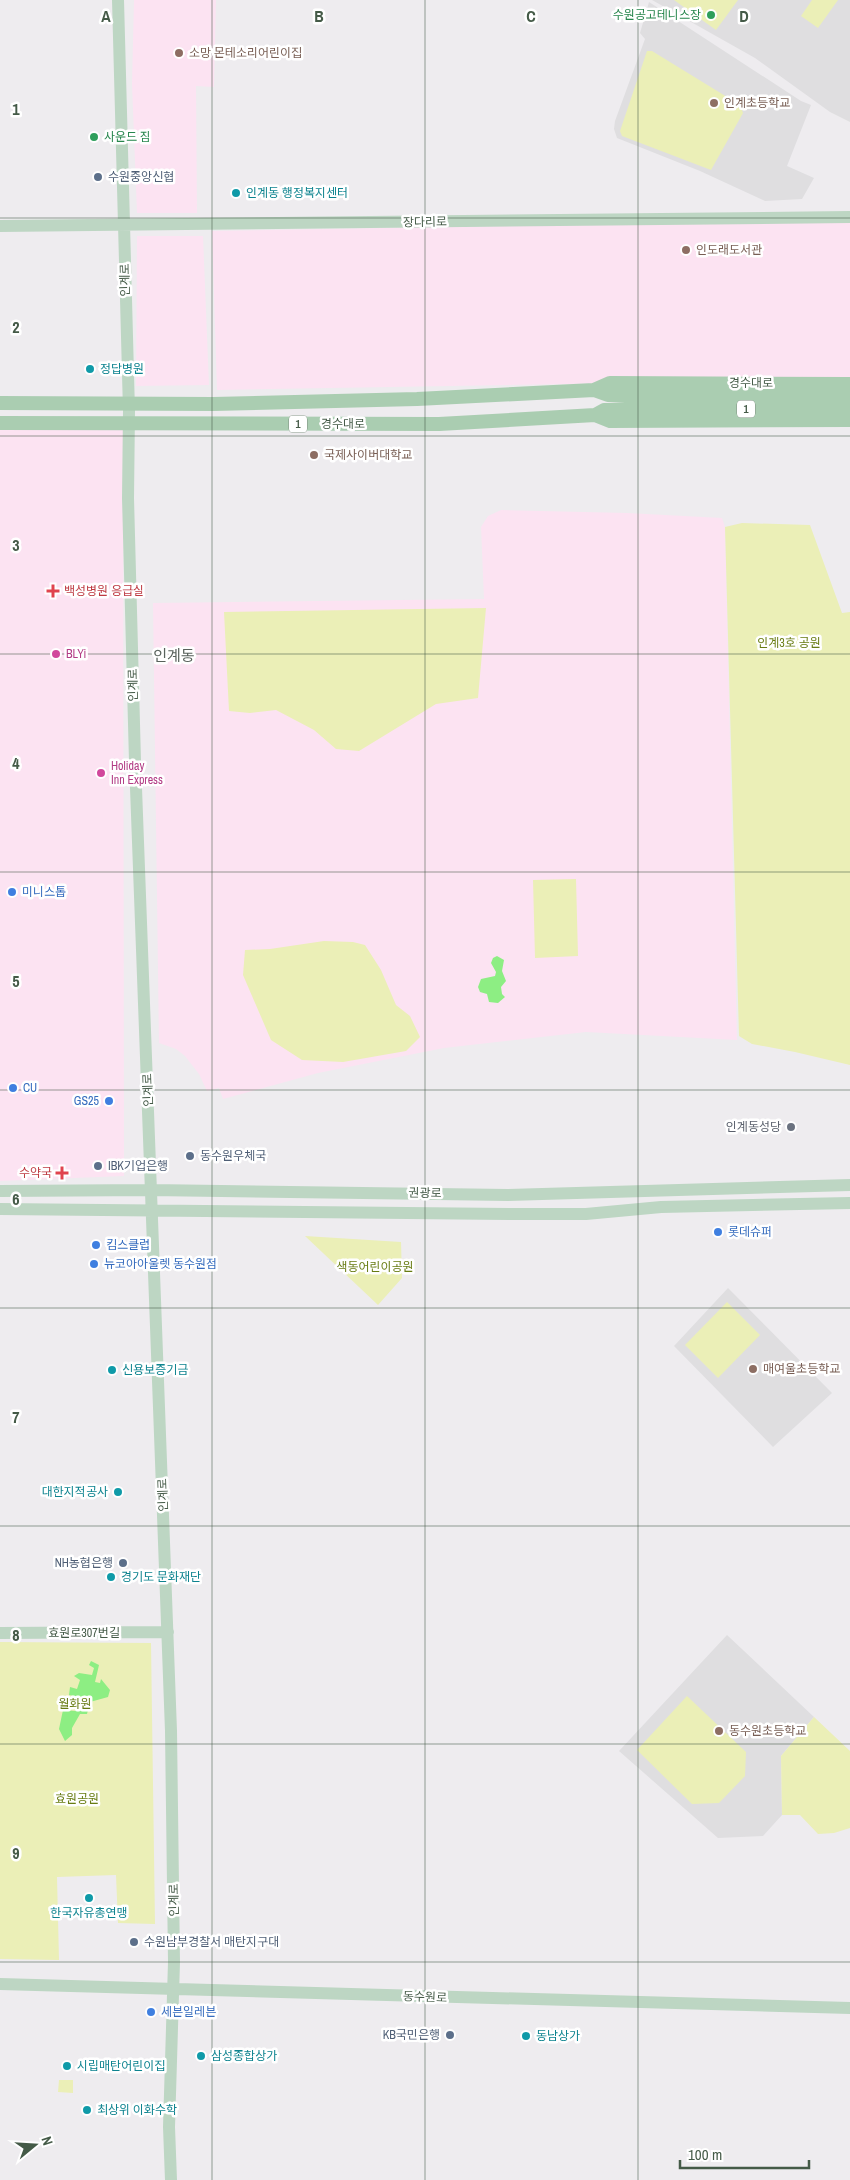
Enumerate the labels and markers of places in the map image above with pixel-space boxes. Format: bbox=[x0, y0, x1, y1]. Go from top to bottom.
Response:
place label: 수원공고테니스장 bbox=[613, 7, 701, 23]
marker: 수원공고테니스장 bbox=[705, 9, 717, 21]
place label: 소망 몬테소리어린이집 bbox=[189, 45, 302, 61]
marker: 소망 몬테소리어린이집 bbox=[173, 47, 185, 59]
place label: 인계초등학교 bbox=[724, 95, 790, 111]
marker: 인계초등학교 bbox=[708, 97, 720, 109]
place label: 사운드 짐 bbox=[104, 129, 151, 145]
marker: 사운드 짐 bbox=[88, 131, 100, 143]
place label: 수원중앙신협 bbox=[108, 169, 174, 185]
marker: 수원중앙신협 bbox=[92, 171, 104, 183]
place label: 인계동 행정복지센터 bbox=[246, 185, 348, 201]
marker: 인계동 행정복지센터 bbox=[230, 187, 242, 199]
place label: 인도래도서관 bbox=[696, 242, 762, 258]
marker: 인도래도서관 bbox=[680, 244, 692, 256]
place label: 정답병원 bbox=[100, 361, 144, 377]
marker: 정답병원 bbox=[84, 363, 96, 375]
place label: 국제사이버대학교 bbox=[324, 447, 412, 463]
marker: 국제사이버대학교 bbox=[308, 449, 320, 461]
place label: 백성병원 응급실 bbox=[64, 583, 144, 599]
marker: 백성병원 응급실 bbox=[46, 584, 60, 598]
place label: BLYi bbox=[66, 646, 86, 662]
marker: BLYi bbox=[50, 648, 62, 660]
place label: Holiday Inn Express bbox=[111, 758, 163, 788]
marker: Holiday Inn Express bbox=[95, 767, 107, 779]
place label: 미니스톱 bbox=[22, 884, 66, 900]
marker: 미니스톱 bbox=[6, 886, 18, 898]
place label: CU bbox=[23, 1080, 37, 1096]
marker: CU bbox=[7, 1082, 19, 1094]
place label: GS25 bbox=[74, 1093, 100, 1109]
marker: GS25 bbox=[103, 1095, 115, 1107]
place label: 인계동성당 bbox=[726, 1119, 781, 1135]
marker: 인계동성당 bbox=[785, 1121, 797, 1133]
place label: 동수원우체국 bbox=[200, 1148, 266, 1164]
marker: 동수원우체국 bbox=[184, 1150, 196, 1162]
place label: IBK기업은행 bbox=[108, 1158, 168, 1174]
marker: IBK기업은행 bbox=[92, 1160, 104, 1172]
place label: 수약국 bbox=[19, 1165, 52, 1181]
marker: 수약국 bbox=[56, 1167, 68, 1179]
place label: 롯데슈퍼 bbox=[728, 1224, 772, 1240]
marker: 롯데슈퍼 bbox=[712, 1226, 724, 1238]
place label: 킴스클럽 bbox=[106, 1237, 150, 1253]
marker: 킴스클럽 bbox=[90, 1239, 102, 1251]
place label: 뉴코아아울렛 동수원점 bbox=[104, 1256, 217, 1272]
marker: 뉴코아아울렛 동수원점 bbox=[88, 1258, 100, 1270]
place label: 매여울초등학교 bbox=[763, 1361, 840, 1377]
place label: 신용보증기금 bbox=[122, 1362, 188, 1378]
marker: 매여울초등학교 bbox=[747, 1363, 759, 1375]
marker: 신용보증기금 bbox=[106, 1364, 118, 1376]
place label: 대한지적공사 bbox=[42, 1484, 108, 1500]
marker: 대한지적공사 bbox=[112, 1486, 124, 1498]
place label: NH농협은행 bbox=[55, 1555, 113, 1571]
marker: NH농협은행 bbox=[117, 1557, 129, 1569]
place label: 경기도 문화재단 bbox=[121, 1569, 201, 1585]
marker: 경기도 문화재단 bbox=[105, 1571, 117, 1583]
place label: 동수원초등학교 bbox=[729, 1723, 806, 1739]
marker: 동수원초등학교 bbox=[713, 1725, 725, 1737]
marker: 한국자유총연맹 bbox=[83, 1892, 95, 1904]
place label: 한국자유총연맹 bbox=[50, 1905, 128, 1921]
place label: 수원남부경찰서 매탄지구대 bbox=[144, 1934, 279, 1950]
marker: 수원남부경찰서 매탄지구대 bbox=[128, 1936, 140, 1948]
place label: 세븐일레븐 bbox=[161, 2004, 216, 2020]
marker: 세븐일레븐 bbox=[145, 2006, 157, 2018]
place label: KB국민은행 bbox=[383, 2027, 440, 2043]
place label: 동남상가 bbox=[536, 2028, 580, 2044]
marker: KB국민은행 bbox=[444, 2029, 456, 2041]
marker: 동남상가 bbox=[520, 2030, 532, 2042]
place label: 삼성종합상가 bbox=[211, 2048, 277, 2064]
marker: 삼성종합상가 bbox=[195, 2050, 207, 2062]
place label: 시립매탄어린이집 bbox=[77, 2058, 165, 2074]
marker: 시립매탄어린이집 bbox=[61, 2060, 73, 2072]
place label: 최상위 이화수학 bbox=[97, 2102, 177, 2118]
marker: 최상위 이화수학 bbox=[81, 2104, 93, 2116]

